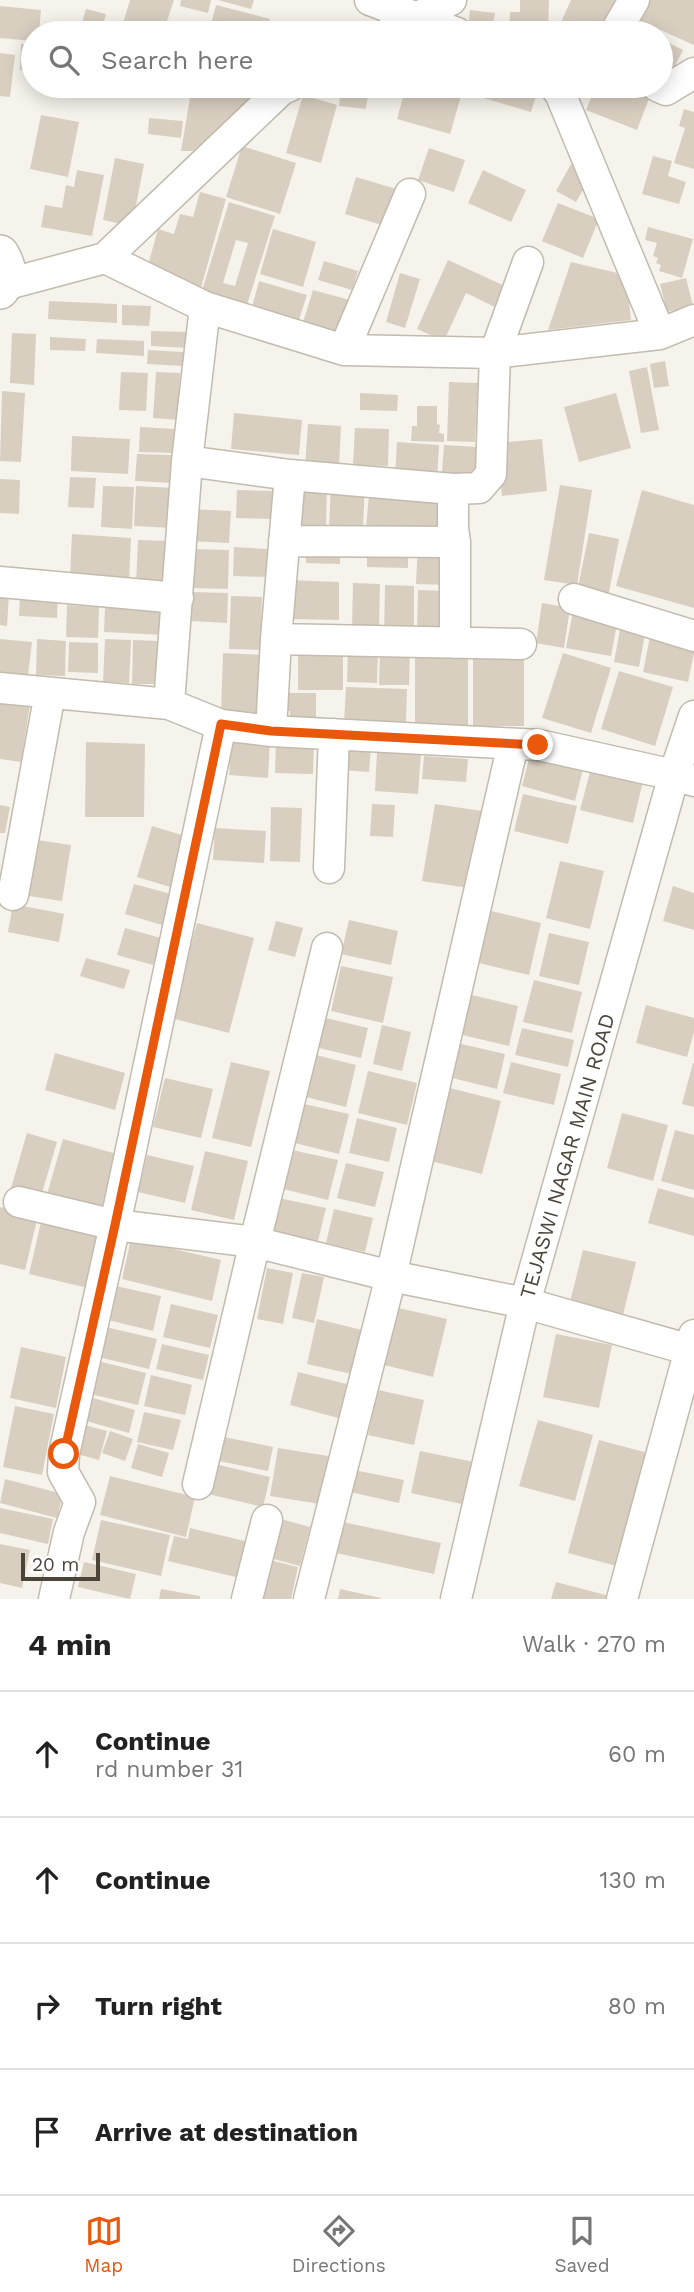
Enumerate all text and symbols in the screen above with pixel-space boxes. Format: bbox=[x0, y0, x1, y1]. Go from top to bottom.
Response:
search box bbox=[21, 21, 673, 98]
icon: search bbox=[45, 41, 83, 79]
text: Search here bbox=[101, 45, 253, 75]
route end bbox=[522, 729, 553, 760]
street label: TEJASWI NAGAR MAIN ROAD bbox=[514, 1011, 620, 1301]
route start bbox=[48, 1438, 79, 1469]
scale bar bbox=[21, 1550, 100, 1582]
text: 20 m bbox=[32, 1553, 79, 1576]
text: 4 min bbox=[28, 1627, 112, 1662]
text: Walk · 270 m bbox=[522, 1631, 666, 1658]
text: Continue bbox=[95, 1726, 211, 1756]
icon: ahead bbox=[28, 1735, 66, 1773]
text: 60 m bbox=[608, 1741, 666, 1768]
text: rd number 31 bbox=[95, 1756, 243, 1783]
icon: ahead bbox=[28, 1861, 66, 1899]
text: Continue bbox=[95, 1865, 211, 1895]
text: 130 m bbox=[600, 1867, 666, 1894]
icon: right bbox=[28, 1987, 66, 2025]
text: Turn right bbox=[95, 1991, 222, 2021]
text: 80 m bbox=[608, 1993, 666, 2020]
icon: arrive bbox=[28, 2113, 66, 2151]
text: Arrive at destination bbox=[95, 2117, 358, 2147]
tab: Map bbox=[84, 2212, 123, 2277]
tab: Directions bbox=[292, 2212, 386, 2277]
tab: Saved bbox=[554, 2212, 610, 2277]

